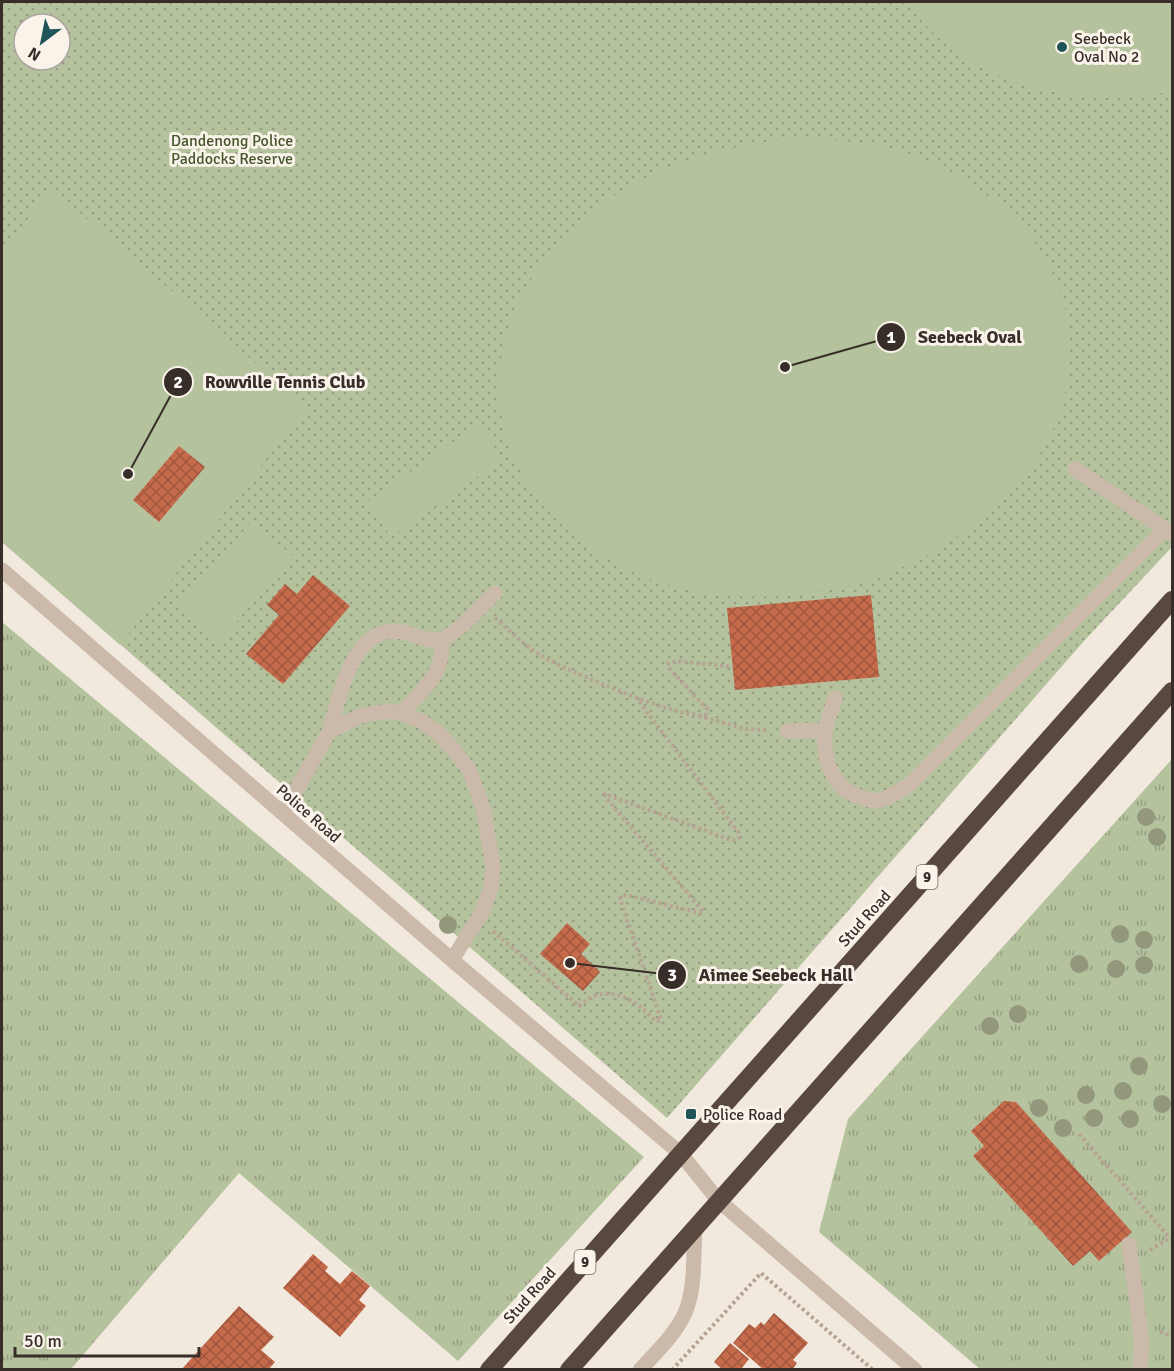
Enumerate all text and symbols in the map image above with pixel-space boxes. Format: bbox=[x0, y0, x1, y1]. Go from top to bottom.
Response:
north arrow bbox=[12, 12, 72, 72]
place label: Seebeck Oval No 2 bbox=[1074, 29, 1139, 67]
marker: Seebeck Oval No 2 bbox=[1055, 40, 1069, 54]
text: N bbox=[25, 42, 45, 65]
park label: Dandenong Police Paddocks Reserve bbox=[171, 131, 293, 169]
callout: Seebeck Oval bbox=[876, 319, 1034, 355]
text: 1 bbox=[886, 326, 896, 348]
text: Seebeck Oval bbox=[918, 326, 1022, 348]
callout: Rowville Tennis Club bbox=[163, 364, 377, 400]
text: 2 bbox=[173, 371, 183, 393]
text: Rowville Tennis Club bbox=[205, 371, 366, 393]
street label: Police Road bbox=[272, 780, 345, 847]
road number: 9 bbox=[916, 865, 938, 889]
street label: Stud Road bbox=[834, 886, 895, 951]
callout: Aimee Seebeck Hall bbox=[657, 957, 865, 993]
text: 3 bbox=[667, 964, 677, 986]
text: Aimee Seebeck Hall bbox=[699, 964, 854, 986]
place label: Police Road bbox=[703, 1105, 782, 1125]
marker: Police Road bbox=[684, 1107, 698, 1121]
road number: 9 bbox=[574, 1250, 596, 1274]
street label: Stud Road bbox=[499, 1263, 560, 1328]
scale bar bbox=[15, 1320, 200, 1358]
text: 50 m bbox=[24, 1330, 62, 1352]

